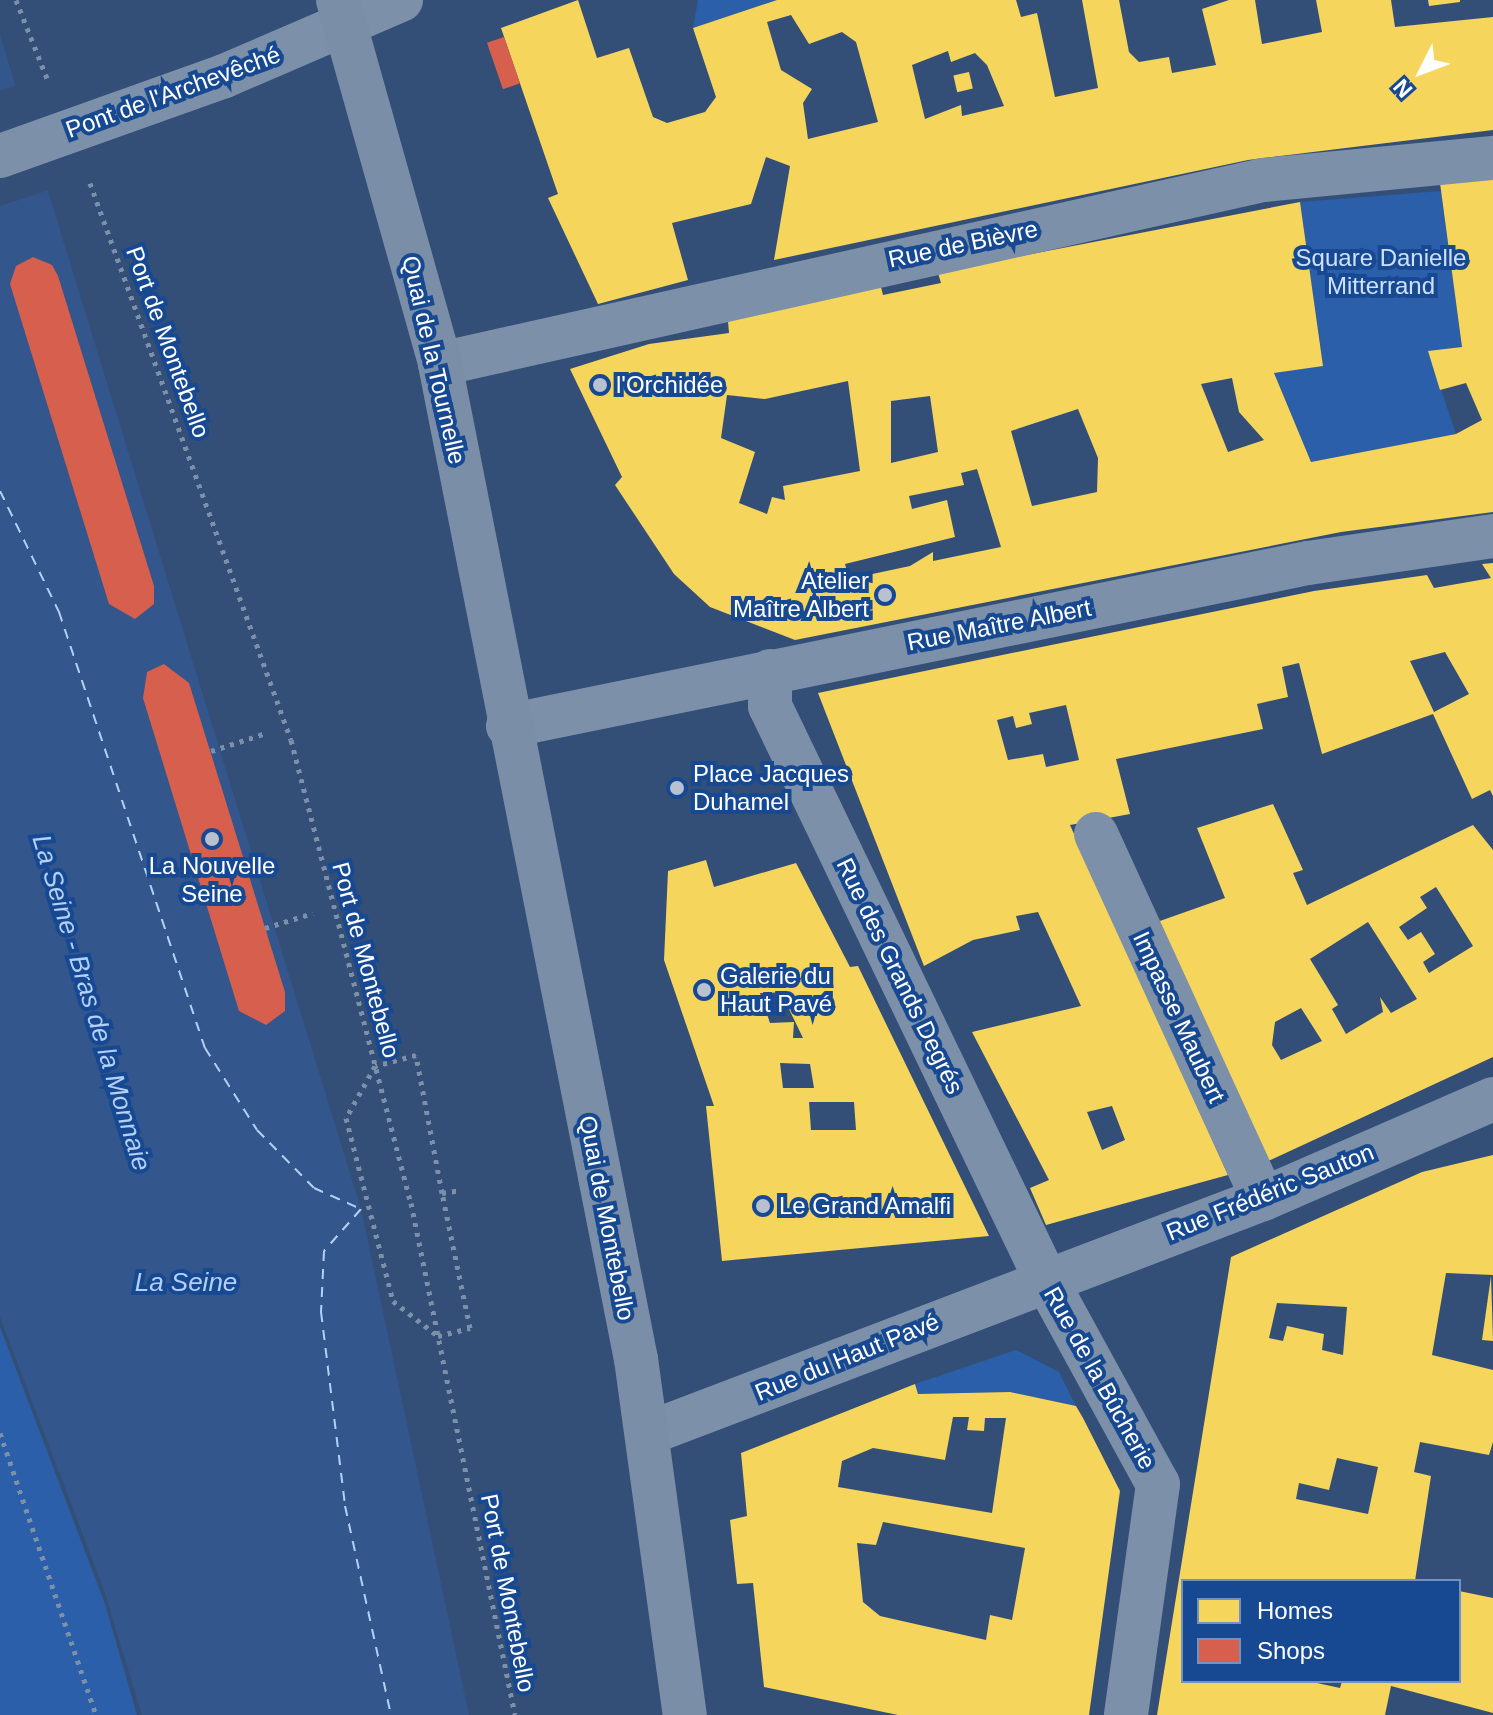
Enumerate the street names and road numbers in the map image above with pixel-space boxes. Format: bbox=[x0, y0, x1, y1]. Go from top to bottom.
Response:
street label: Pont de l'Archevêché bbox=[62, 40, 284, 144]
street label: Rue de Bièvre bbox=[886, 214, 1040, 274]
street label: Port de Montebello bbox=[120, 242, 216, 442]
street label: Quai de la Tournelle bbox=[396, 253, 472, 467]
street label: Rue Maître Albert bbox=[904, 593, 1094, 657]
street label: Rue des Grands Degrés bbox=[830, 853, 970, 1099]
street label: Port de Montebello bbox=[326, 859, 406, 1061]
street label: Impasse Maubert bbox=[1127, 927, 1231, 1107]
street label: Quai de Montebello bbox=[573, 1113, 641, 1323]
street label: Rue Frédéric Sauton bbox=[1162, 1137, 1378, 1247]
street label: Rue de la Bûcherie bbox=[1038, 1282, 1162, 1474]
street label: Rue du Haut Pavé bbox=[751, 1307, 943, 1407]
street label: Port de Montebello bbox=[475, 1491, 541, 1695]

